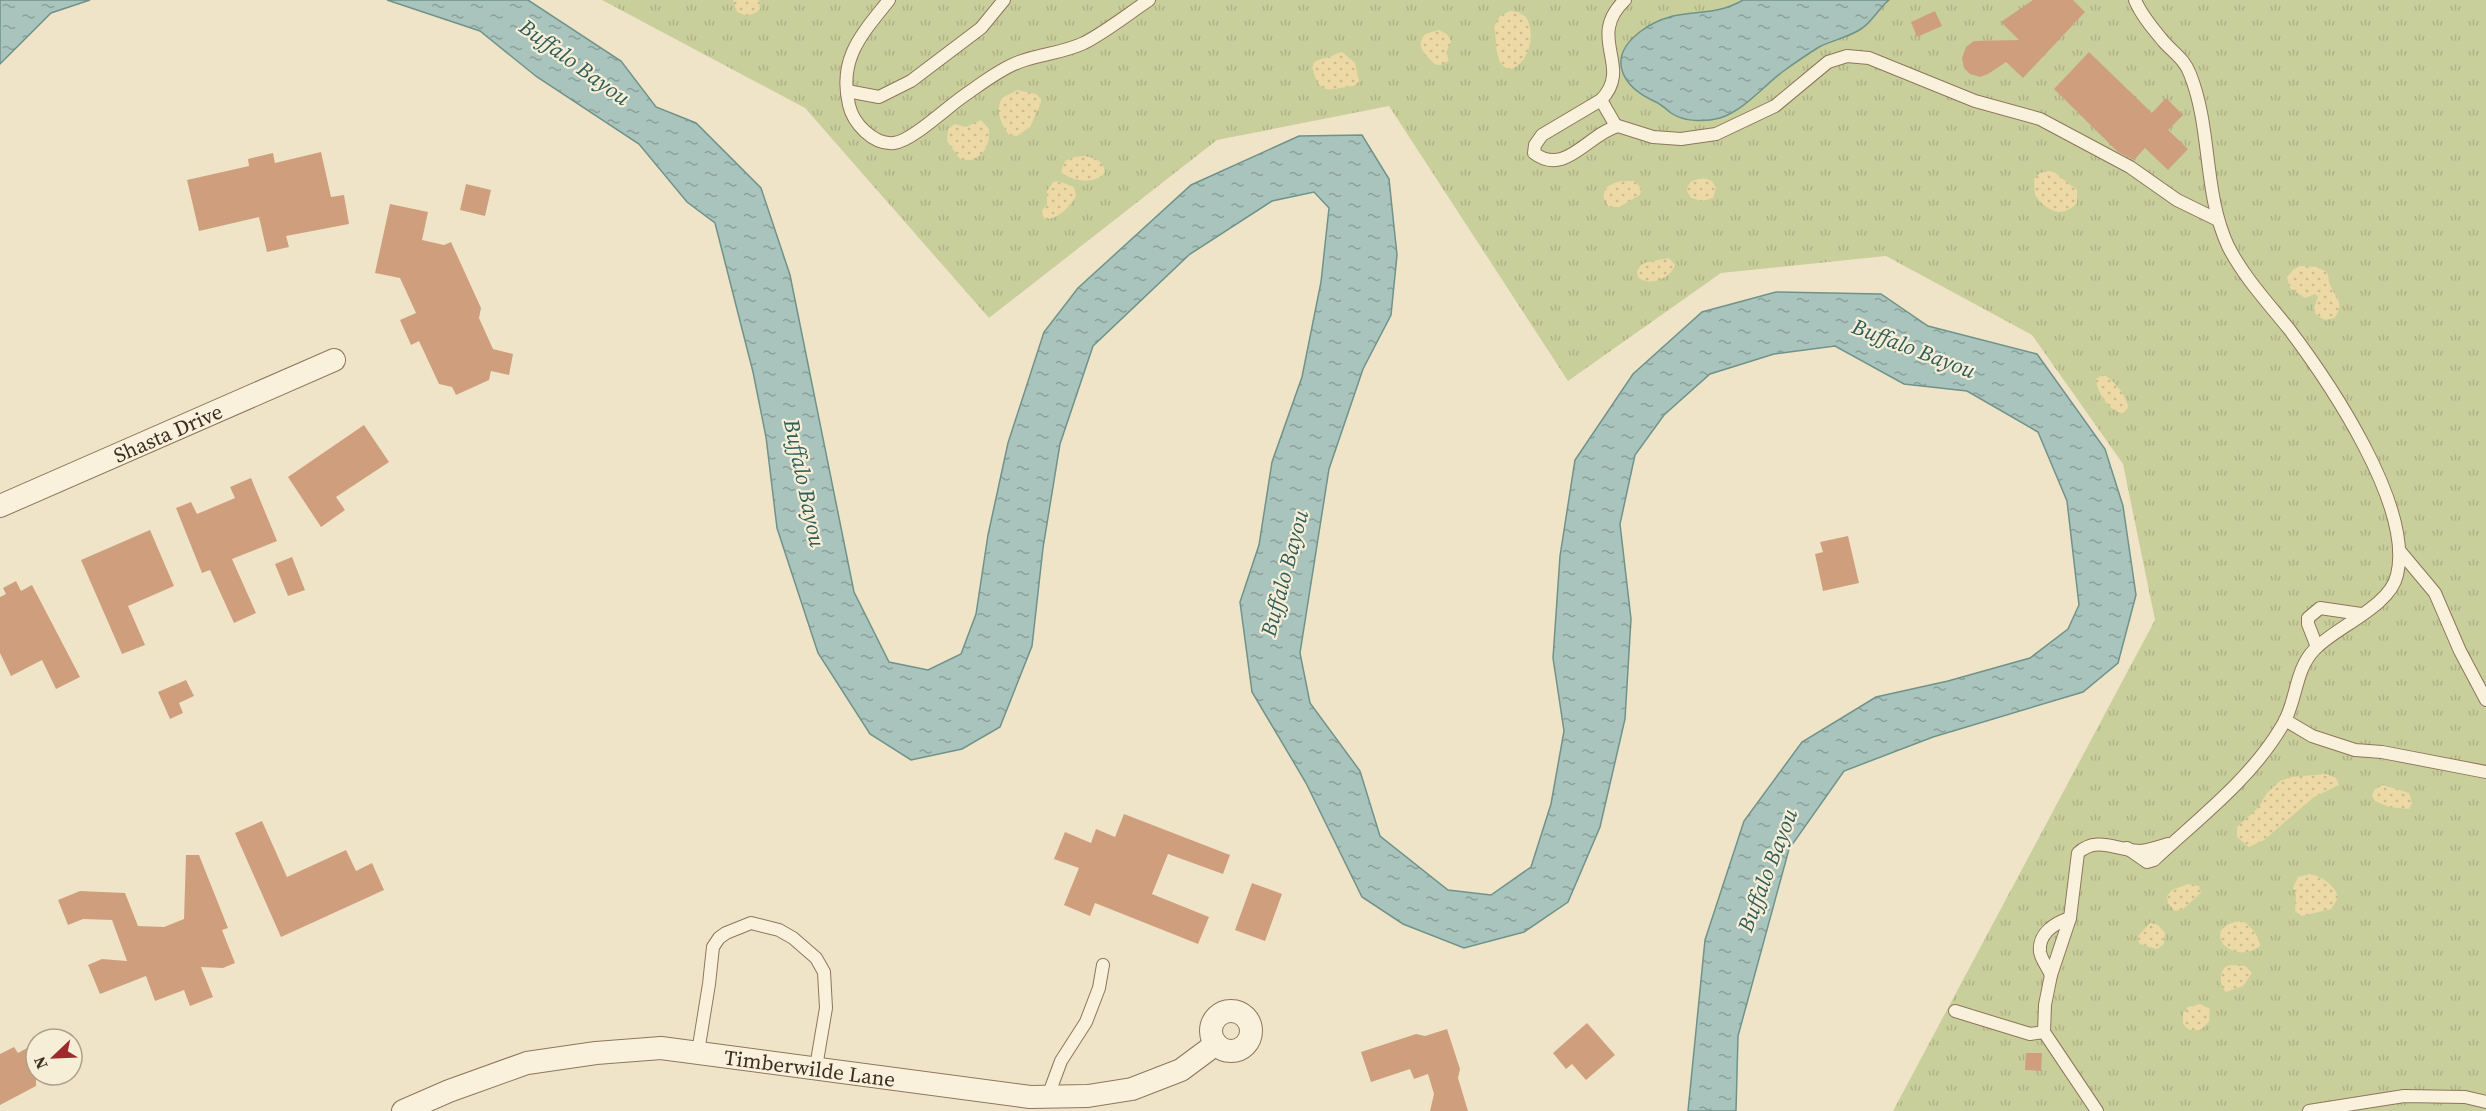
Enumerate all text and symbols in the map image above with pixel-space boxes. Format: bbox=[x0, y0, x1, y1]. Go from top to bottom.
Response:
water label: Buffalo Bayou bbox=[513, 11, 637, 113]
water label: Buffalo Bayou bbox=[1847, 310, 1980, 385]
street label: Shasta Drive bbox=[109, 396, 227, 469]
water label: Buffalo Bayou bbox=[777, 415, 833, 550]
water label: Buffalo Bayou bbox=[1252, 506, 1315, 641]
water label: Buffalo Bayou bbox=[1729, 804, 1804, 937]
north arrow bbox=[24, 1027, 84, 1087]
street label: Timberwilde Lane bbox=[722, 1042, 897, 1093]
text: N bbox=[28, 1053, 53, 1073]

